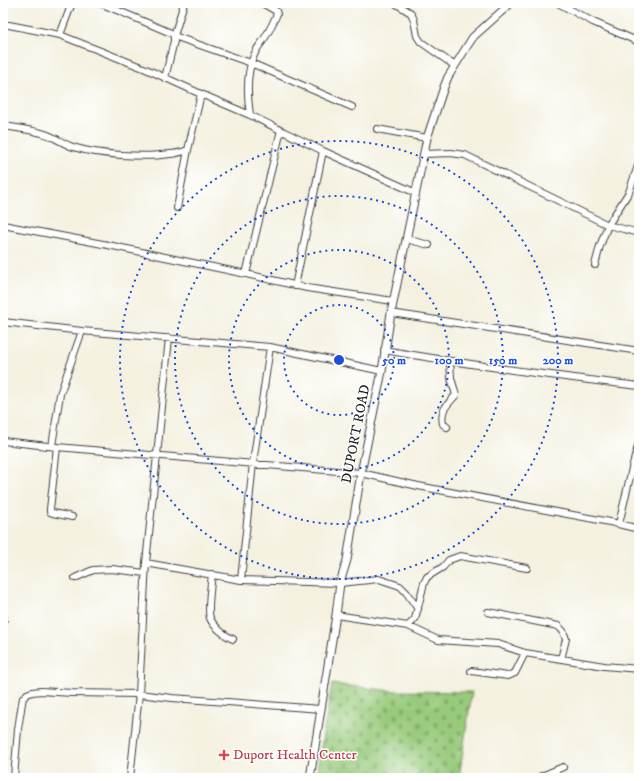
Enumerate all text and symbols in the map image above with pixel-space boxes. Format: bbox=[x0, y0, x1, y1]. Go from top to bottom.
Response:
centre of rings bbox=[332, 353, 346, 367]
text: 50 m bbox=[381, 353, 406, 368]
text: 100 m bbox=[435, 353, 463, 368]
text: 150 m bbox=[489, 353, 517, 368]
text: 200 m bbox=[543, 353, 573, 368]
street label: DUPORT ROAD bbox=[338, 383, 374, 485]
place label: Duport Health Center bbox=[233, 746, 358, 764]
marker: Duport Health Center bbox=[218, 749, 230, 761]

